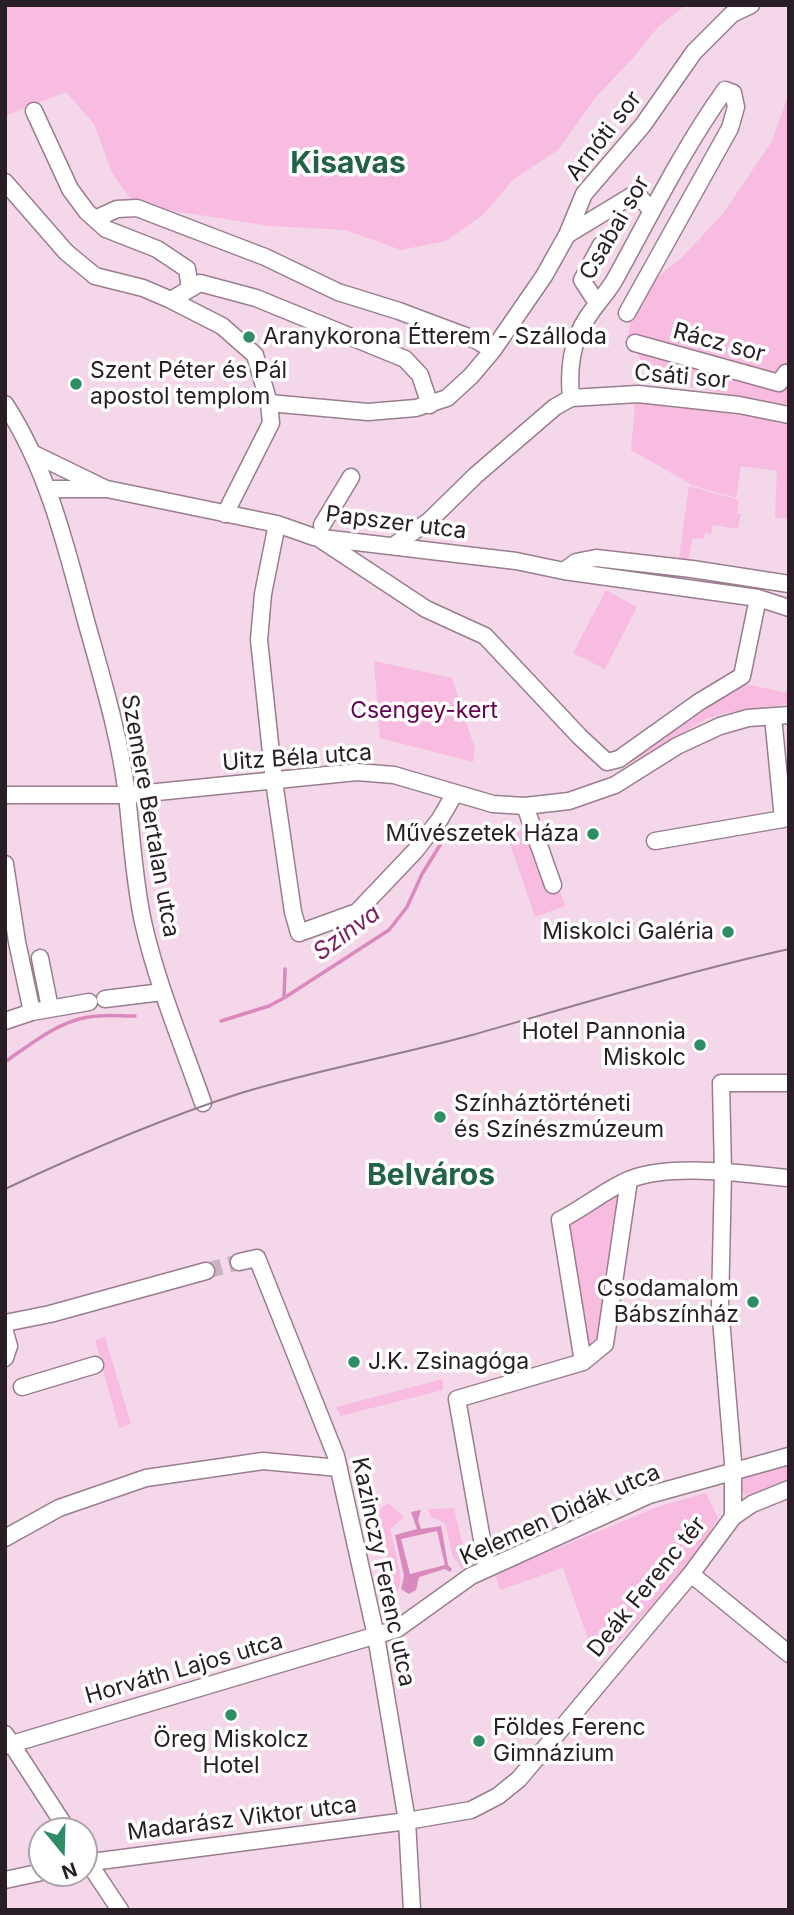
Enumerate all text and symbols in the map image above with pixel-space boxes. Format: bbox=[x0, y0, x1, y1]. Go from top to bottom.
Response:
street label: Arnóti sor bbox=[560, 86, 648, 186]
district label: Kisavas bbox=[290, 146, 406, 182]
street label: Csabai sor bbox=[574, 171, 656, 285]
street label: Rácz sor bbox=[670, 317, 768, 369]
place label: Aranykorona Étterem - Szálloda bbox=[263, 323, 607, 351]
marker: Aranykorona Étterem - Szálloda bbox=[241, 329, 257, 345]
place label: Szent Péter és Pál apostol templom bbox=[90, 357, 287, 411]
street label: Csáti sor bbox=[633, 359, 731, 395]
marker: Szent Péter és Pál apostol templom bbox=[68, 376, 84, 392]
street label: Papszer utca bbox=[324, 501, 468, 545]
street label: Szemere Bertalan utca bbox=[115, 692, 185, 940]
park label: Csengey-kert bbox=[350, 697, 498, 725]
street label: Uitz Béla utca bbox=[221, 739, 373, 777]
place label: Művészetek Háza bbox=[385, 820, 579, 848]
marker: Művészetek Háza bbox=[585, 826, 601, 842]
water label: Szinva bbox=[308, 899, 386, 967]
place label: Miskolci Galéria bbox=[542, 918, 714, 946]
marker: Miskolci Galéria bbox=[720, 924, 736, 940]
place label: Hotel Pannonia Miskolc bbox=[522, 1018, 686, 1072]
marker: Hotel Pannonia Miskolc bbox=[692, 1037, 708, 1053]
place label: Színháztörténeti és Színészmúzeum bbox=[454, 1090, 664, 1144]
marker: Színháztörténeti és Színészmúzeum bbox=[432, 1109, 448, 1125]
district label: Belváros bbox=[367, 1158, 495, 1194]
place label: Csodamalom Bábszínház bbox=[597, 1275, 739, 1329]
marker: Csodamalom Bábszínház bbox=[745, 1294, 761, 1310]
place label: J.K. Zsinagóga bbox=[368, 1348, 529, 1376]
marker: J.K. Zsinagóga bbox=[346, 1354, 362, 1370]
street label: Kazinczy Ferenc utca bbox=[345, 1455, 421, 1689]
street label: Kelemen Didák utca bbox=[456, 1458, 664, 1572]
street label: Deák Ferenc tér bbox=[582, 1511, 712, 1663]
street label: Horváth Lajos utca bbox=[82, 1628, 286, 1710]
marker: Öreg Miskolcz Hotel bbox=[223, 1707, 239, 1723]
place label: Földes Ferenc Gimnázium bbox=[493, 1714, 646, 1768]
place label: Öreg Miskolcz Hotel bbox=[153, 1726, 309, 1780]
marker: Földes Ferenc Gimnázium bbox=[471, 1733, 487, 1749]
street label: Madarász Viktor utca bbox=[126, 1791, 358, 1847]
north arrow bbox=[28, 1817, 98, 1887]
text: N bbox=[59, 1857, 80, 1884]

